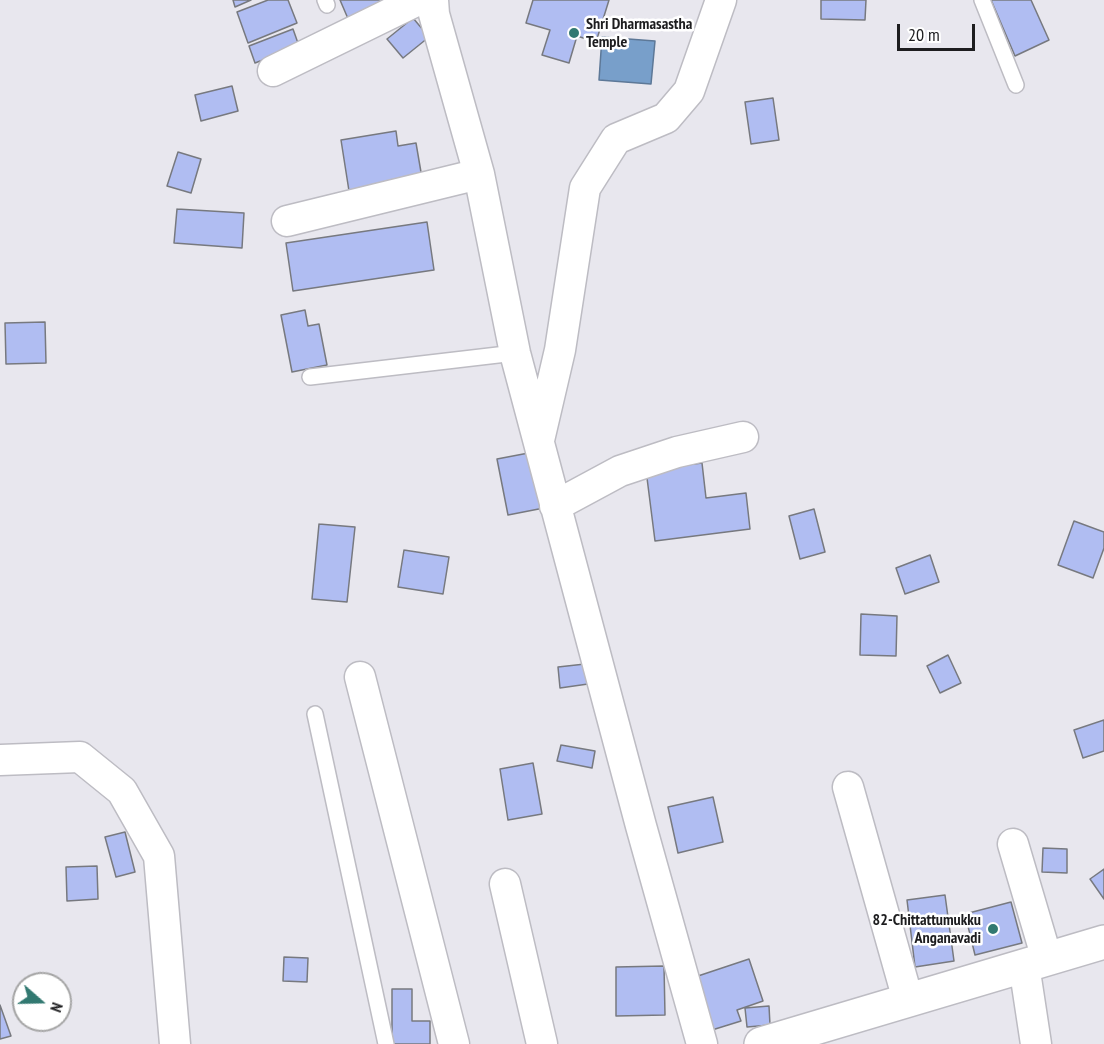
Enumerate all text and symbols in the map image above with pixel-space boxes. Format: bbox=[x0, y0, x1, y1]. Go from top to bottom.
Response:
scale bar bbox=[900, 12, 978, 50]
place label: Shri Dharmasastha Temple bbox=[586, 14, 692, 52]
text: 20 m bbox=[908, 23, 940, 46]
marker: Shri Dharmasastha Temple bbox=[567, 26, 581, 40]
place label: 82-Chittattumukku Anganavadi bbox=[873, 910, 981, 948]
marker: 82-Chittattumukku Anganavadi bbox=[986, 922, 1000, 936]
north arrow bbox=[12, 972, 72, 1032]
text: N bbox=[46, 1000, 68, 1015]

